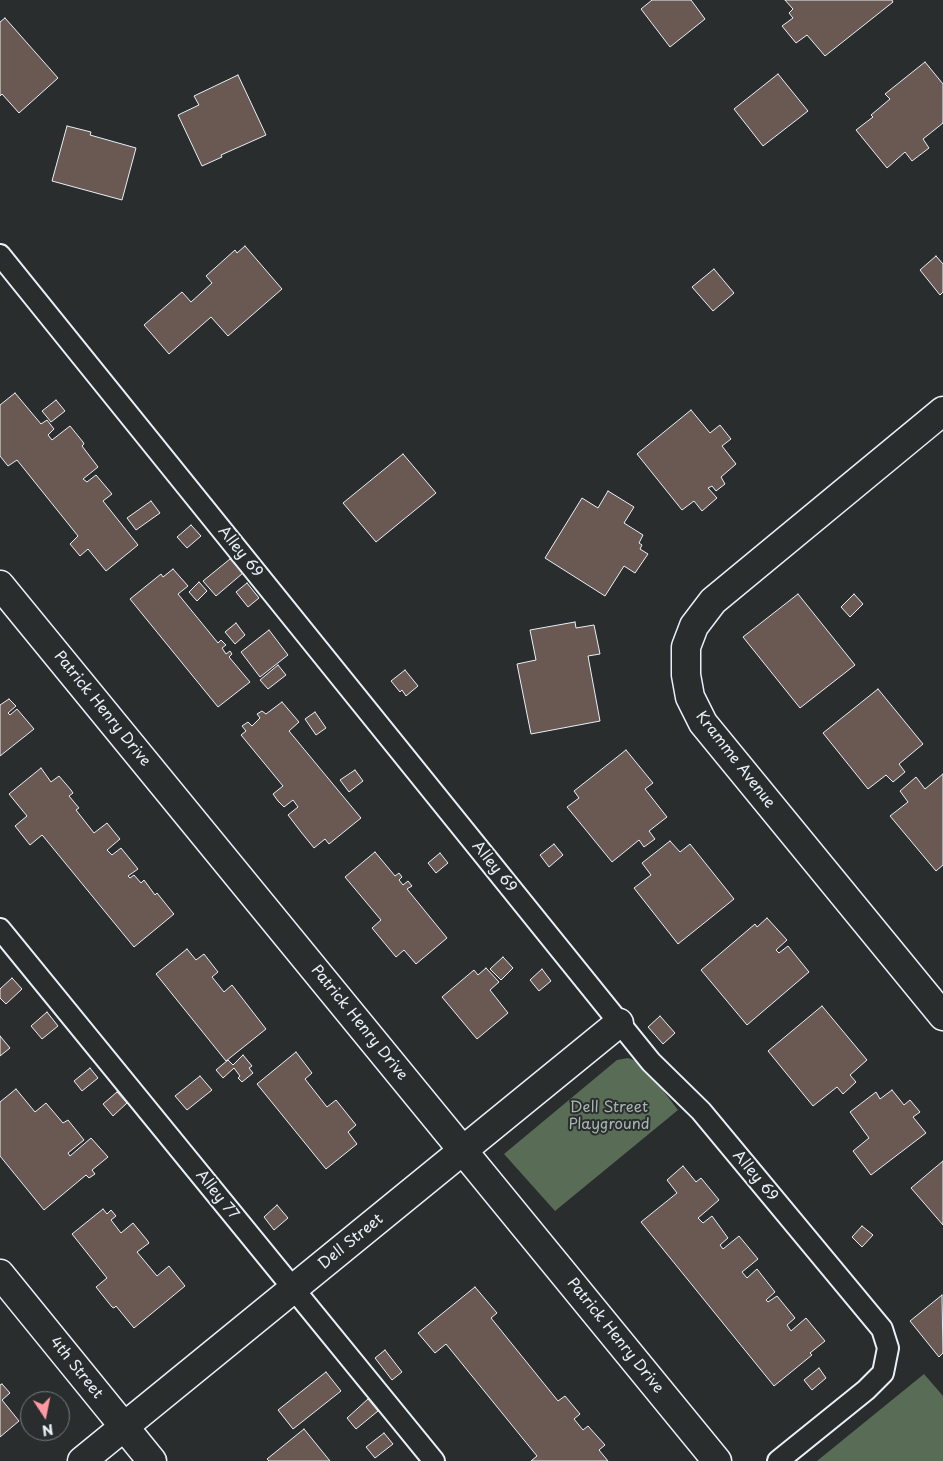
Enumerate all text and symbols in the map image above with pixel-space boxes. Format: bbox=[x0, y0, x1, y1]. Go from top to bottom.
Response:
street label: Alley 69 bbox=[214, 523, 266, 581]
street label: Patrick Henry Drive bbox=[50, 648, 154, 770]
street label: Kramme Avenue bbox=[692, 708, 778, 812]
street label: Alley 69 bbox=[468, 838, 520, 896]
street label: Patrick Henry Drive bbox=[307, 962, 411, 1084]
park label: Dell Street Playground bbox=[568, 1099, 650, 1134]
street label: Alley 69 bbox=[729, 1147, 781, 1205]
street label: Alley 77 bbox=[192, 1167, 242, 1223]
street label: Dell Street bbox=[315, 1210, 387, 1274]
street label: Patrick Henry Drive bbox=[563, 1275, 667, 1397]
street label: 4th Street bbox=[46, 1333, 106, 1403]
north arrow bbox=[20, 1391, 70, 1441]
text: N bbox=[40, 1419, 55, 1442]

